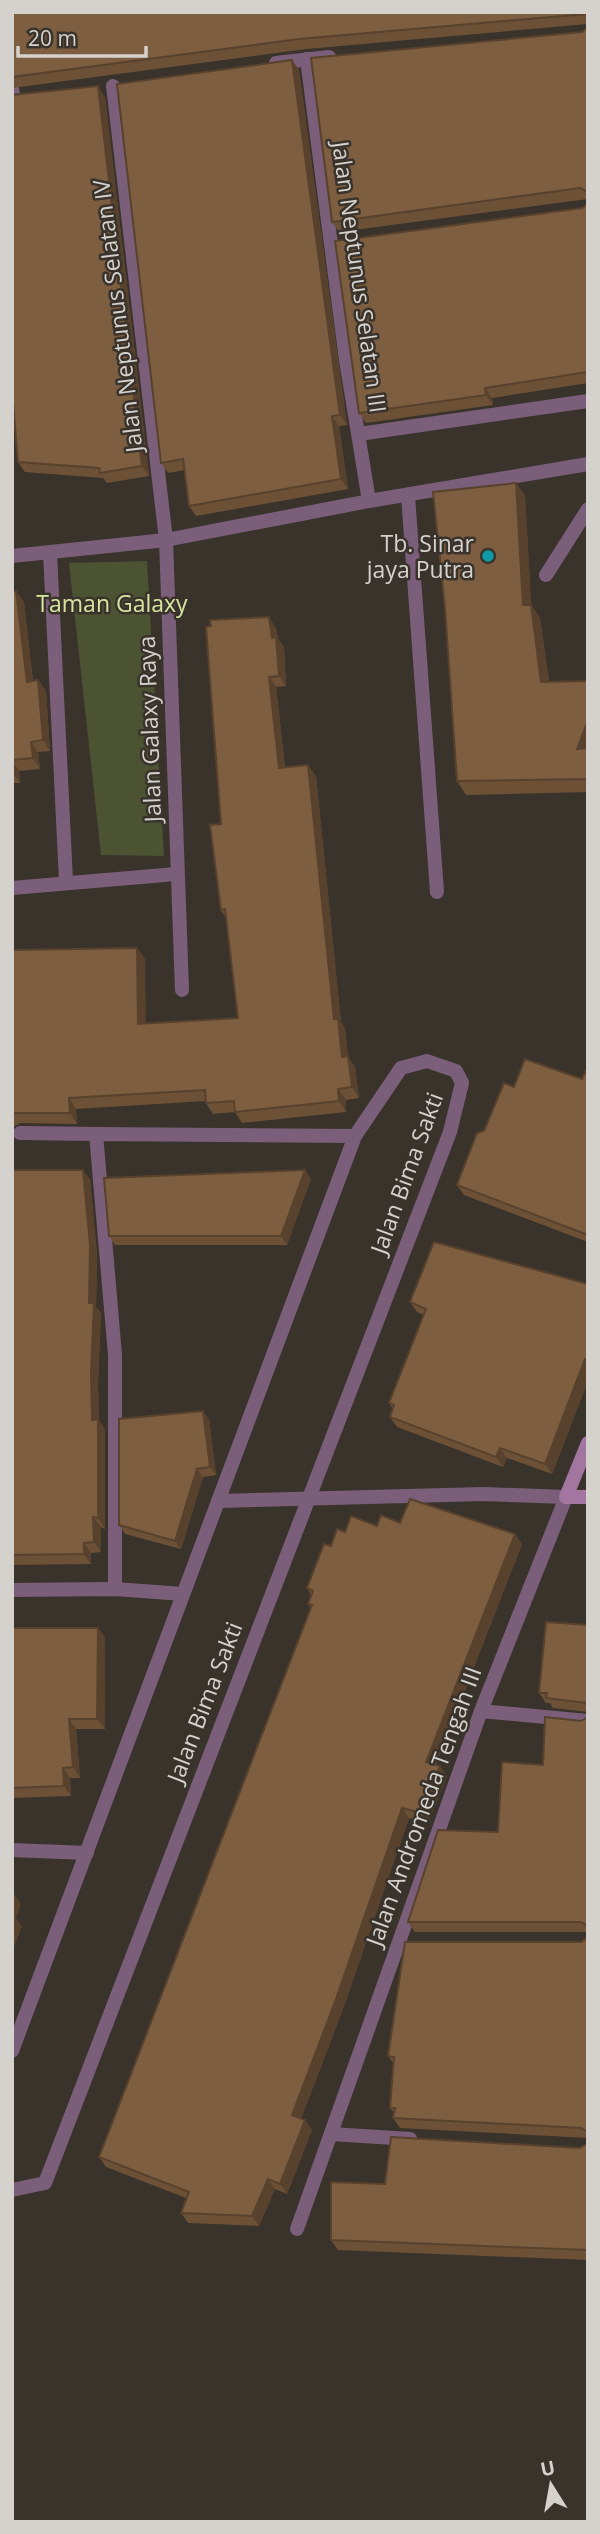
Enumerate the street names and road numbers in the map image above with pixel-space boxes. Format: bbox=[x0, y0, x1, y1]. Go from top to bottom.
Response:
street label: Jalan Neptunus Selatan III bbox=[325, 137, 395, 415]
street label: Jalan Neptunus Selatan IV bbox=[84, 177, 150, 456]
street label: Jalan Galaxy Raya bbox=[130, 635, 168, 825]
street label: Jalan Bima Sakti bbox=[361, 1088, 450, 1260]
street label: Jalan Bima Sakti bbox=[158, 1617, 249, 1789]
street label: Jalan Andromeda Tengah III bbox=[357, 1662, 488, 1952]

